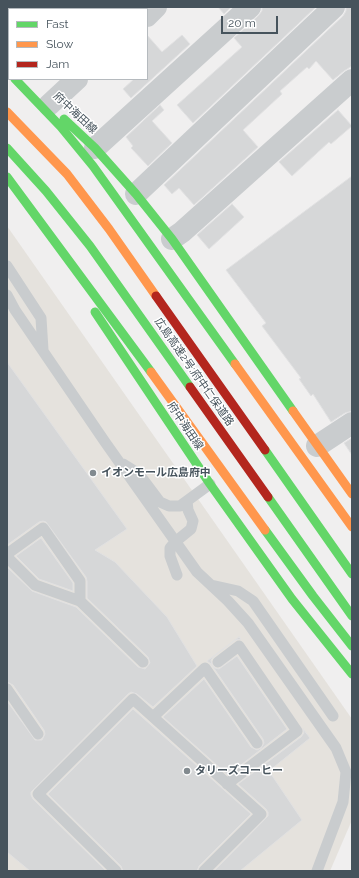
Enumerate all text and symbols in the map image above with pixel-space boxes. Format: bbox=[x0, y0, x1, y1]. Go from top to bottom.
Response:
legend bbox=[8, 8, 148, 80]
scale bar bbox=[223, 8, 280, 34]
text: 20 m bbox=[228, 16, 256, 30]
text: Fast bbox=[46, 17, 69, 31]
text: Slow bbox=[46, 37, 73, 51]
text: Jam bbox=[46, 57, 69, 71]
street label: 府中海田線 bbox=[50, 89, 100, 137]
street label: 広島高速2号;府中仁保道路 bbox=[152, 315, 236, 429]
street label: 府中海田線 bbox=[164, 400, 206, 452]
place label: イオンモール広島府中 bbox=[101, 466, 211, 480]
marker: イオンモール広島府中 bbox=[88, 468, 98, 478]
place label: タリーズコーヒー bbox=[195, 764, 283, 778]
marker: タリーズコーヒー bbox=[182, 766, 192, 776]

